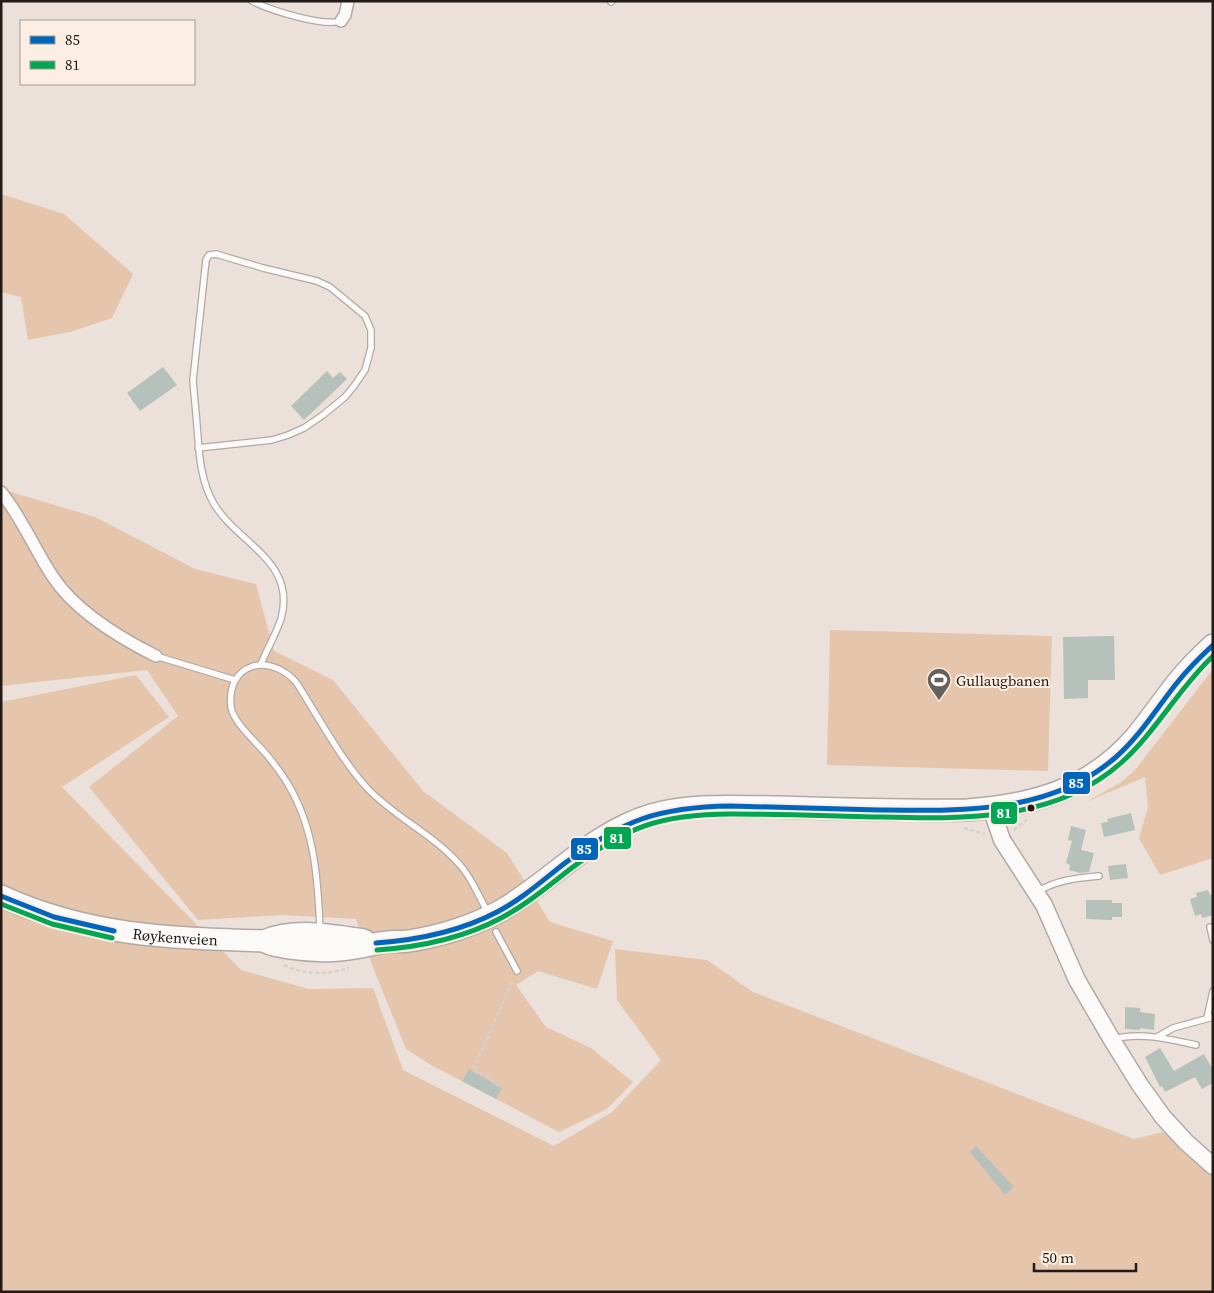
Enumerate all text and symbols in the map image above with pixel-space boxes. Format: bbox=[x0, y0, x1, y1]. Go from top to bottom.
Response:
legend bbox=[20, 20, 195, 85]
text: 85 bbox=[65, 29, 80, 50]
text: 81 bbox=[65, 54, 80, 75]
sports icon: Gullaugbanen bbox=[926, 667, 952, 701]
place label: Gullaugbanen bbox=[956, 670, 1050, 691]
line badge: 85 bbox=[1062, 771, 1091, 795]
text: 85 bbox=[1068, 773, 1084, 793]
line badge: 81 bbox=[990, 801, 1018, 825]
text: 81 bbox=[996, 803, 1012, 823]
unlabelled marker bbox=[1026, 803, 1036, 813]
line badge: 81 bbox=[603, 826, 632, 850]
text: 81 bbox=[609, 828, 625, 848]
line badge: 85 bbox=[570, 837, 599, 861]
text: 85 bbox=[576, 839, 592, 859]
street label: Røykenveien bbox=[131, 922, 218, 950]
scale bar bbox=[1034, 1240, 1136, 1272]
text: 50 m bbox=[1042, 1247, 1074, 1268]

